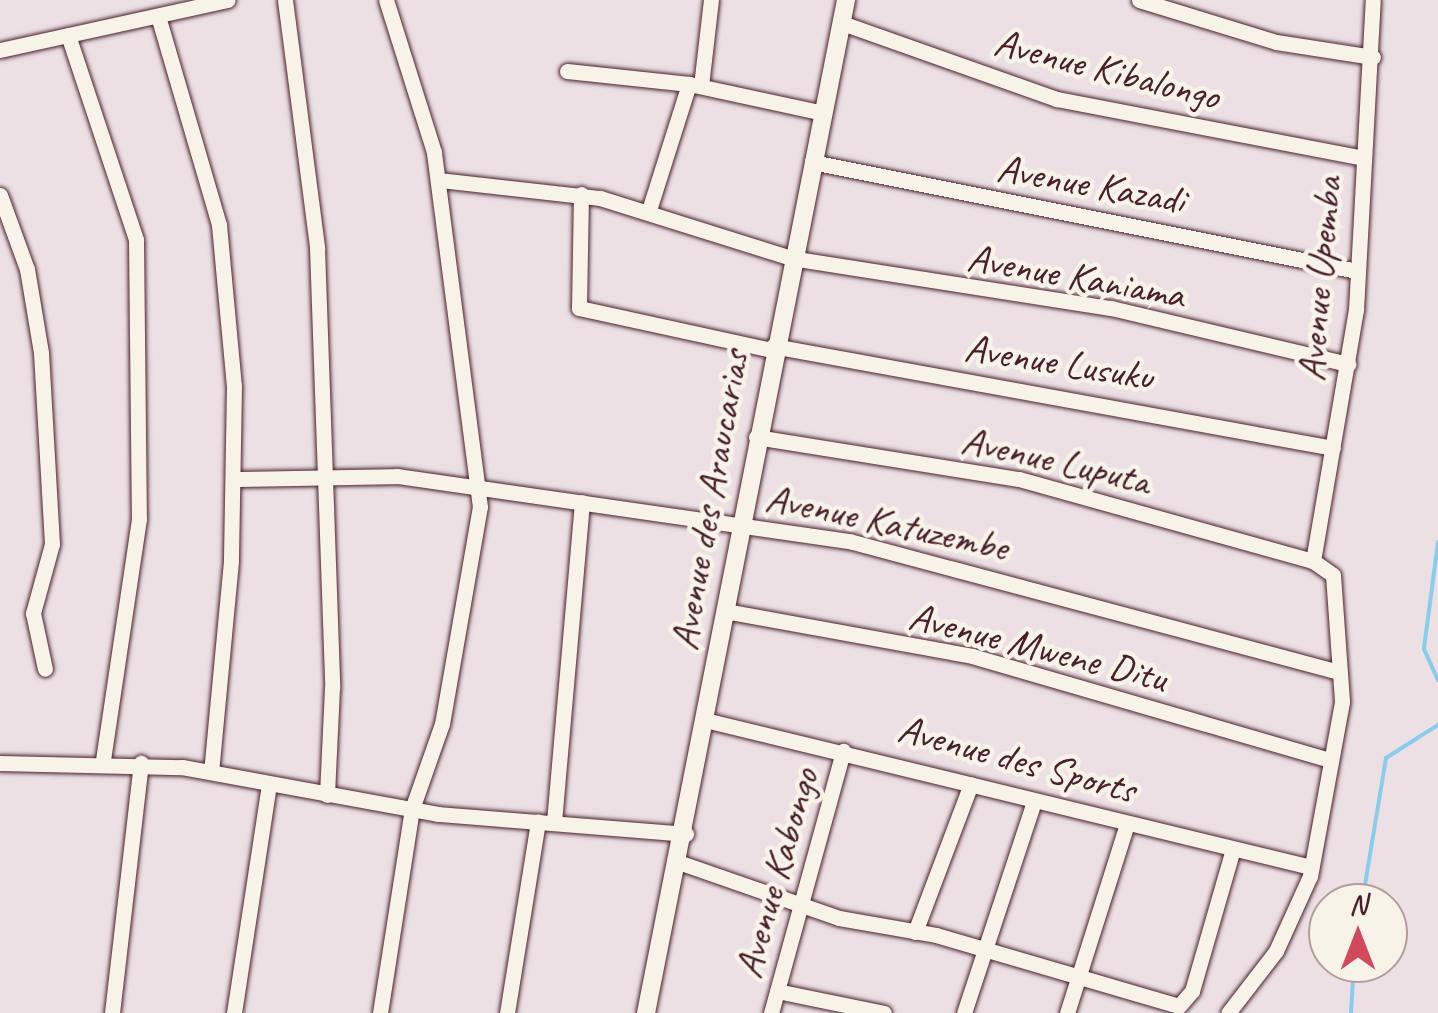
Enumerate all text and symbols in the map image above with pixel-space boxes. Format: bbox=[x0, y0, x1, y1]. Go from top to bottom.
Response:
street label: Avenue Kibalongo bbox=[990, 18, 1224, 120]
street label: Avenue Kazadi bbox=[994, 144, 1188, 224]
street label: Avenue Upemba bbox=[1286, 174, 1352, 384]
street label: Avenue Kaniama bbox=[963, 233, 1189, 319]
street label: Avenue Lusuku bbox=[962, 323, 1156, 401]
street label: Avenue des Araucarias bbox=[659, 347, 759, 653]
street label: Avenue Luputa bbox=[957, 415, 1155, 505]
street label: Avenue Katuzembe bbox=[763, 473, 1011, 571]
street label: Avenue Mwene Ditu bbox=[904, 592, 1172, 702]
street label: Avenue des Sports bbox=[893, 704, 1141, 814]
street label: Avenue Kabongo bbox=[723, 763, 829, 983]
north arrow bbox=[1308, 883, 1408, 983]
text: N bbox=[1349, 887, 1367, 922]

